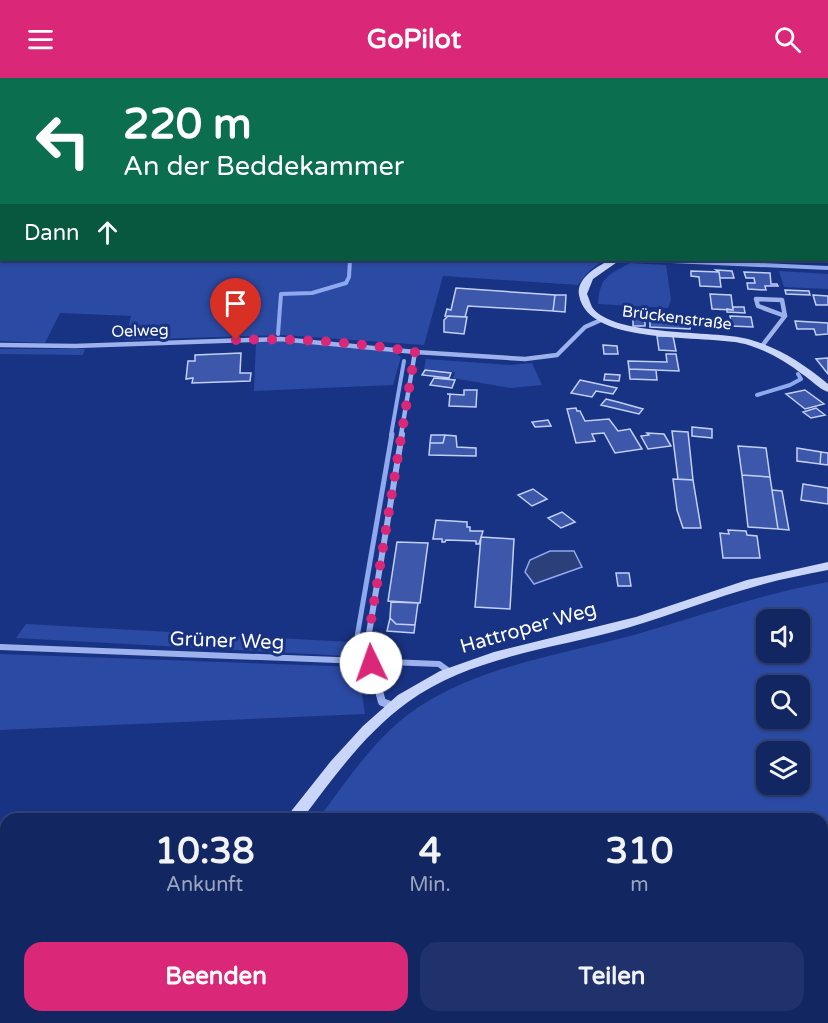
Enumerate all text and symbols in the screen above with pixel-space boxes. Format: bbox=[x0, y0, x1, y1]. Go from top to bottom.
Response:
icon: menu bbox=[24, 23, 57, 56]
text: GoPilot bbox=[367, 23, 461, 56]
icon: search bbox=[771, 23, 804, 56]
text: 220 m bbox=[123, 99, 252, 150]
icon: left bbox=[24, 102, 102, 180]
text: An der Beddekammer bbox=[123, 150, 404, 183]
icon: ahead bbox=[91, 216, 124, 249]
text: Dann bbox=[24, 220, 79, 246]
pin bbox=[210, 278, 261, 340]
icon: arrive bbox=[219, 287, 252, 320]
street label: Brückenstraße bbox=[621, 301, 733, 335]
street label: Oelweg bbox=[111, 320, 169, 342]
street label: Hattroper Weg bbox=[457, 597, 599, 659]
map controls bbox=[756, 609, 810, 795]
button: sound bbox=[756, 609, 810, 663]
street label: Grüner Weg bbox=[169, 627, 285, 655]
position arrow bbox=[339, 631, 403, 695]
button: search bbox=[756, 675, 810, 729]
button: layers bbox=[756, 741, 810, 795]
text: 10:38 bbox=[155, 830, 255, 873]
text: 4 bbox=[419, 830, 441, 873]
text: 310 bbox=[605, 830, 673, 873]
text: Ankunft bbox=[166, 873, 243, 897]
text: Min. bbox=[409, 873, 451, 897]
text: m bbox=[630, 873, 649, 897]
button: Beenden bbox=[24, 942, 408, 1011]
button: Teilen bbox=[420, 942, 804, 1011]

